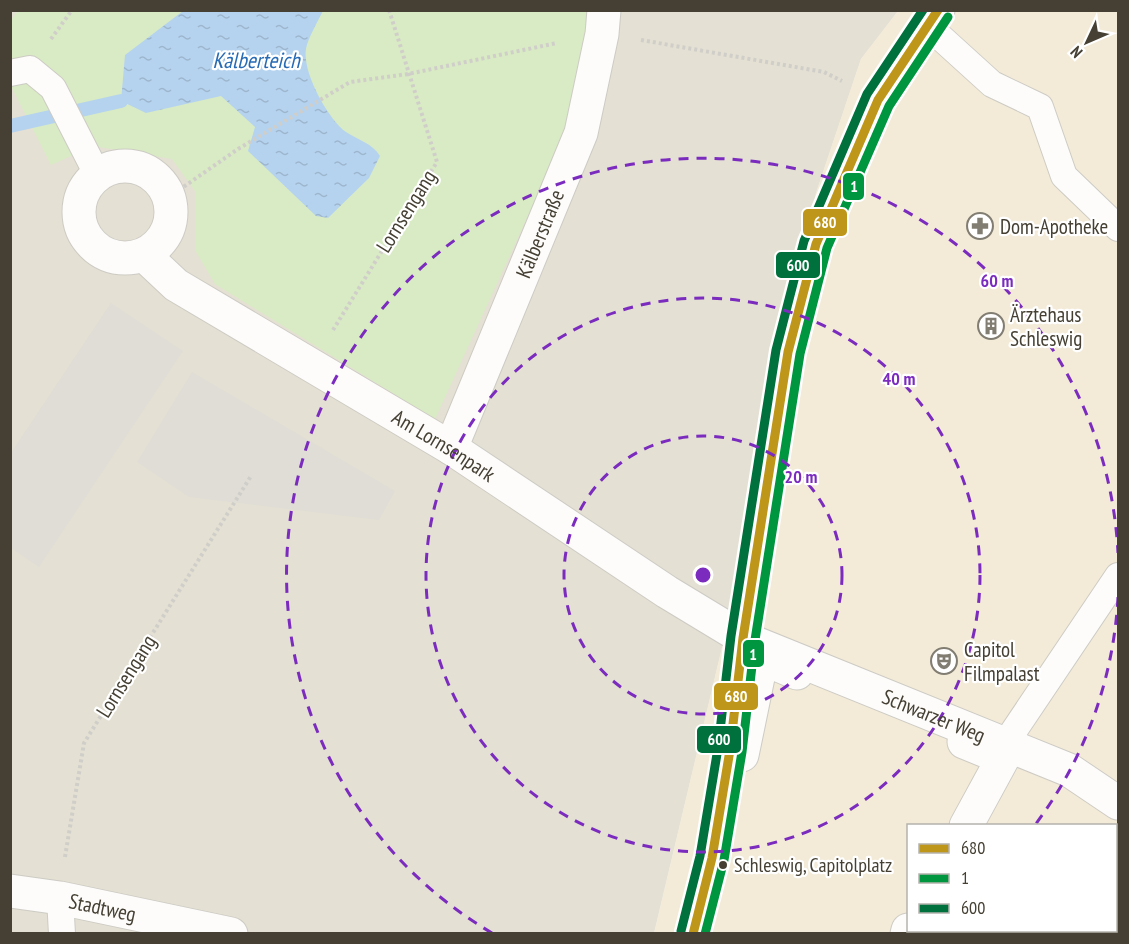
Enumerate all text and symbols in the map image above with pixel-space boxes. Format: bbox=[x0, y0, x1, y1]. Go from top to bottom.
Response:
north arrow bbox=[1057, 12, 1117, 72]
text: N bbox=[1066, 42, 1086, 62]
water label: Kälberteich bbox=[212, 46, 301, 74]
street label: Lornsengang bbox=[370, 165, 442, 257]
line badge: 1 bbox=[842, 172, 865, 201]
text: 1 bbox=[850, 176, 858, 196]
street label: Kälberstraße bbox=[509, 185, 570, 282]
line badge: 680 bbox=[802, 208, 848, 237]
pharmacy icon: Dom-Apotheke bbox=[965, 211, 995, 241]
text: 680 bbox=[814, 212, 837, 232]
place label: Dom-Apotheke bbox=[1000, 213, 1108, 240]
line badge: 600 bbox=[775, 251, 821, 279]
text: 600 bbox=[787, 255, 810, 275]
text: 60 m bbox=[981, 269, 1013, 292]
place label: Ärztehaus Schleswig bbox=[1010, 301, 1082, 352]
building icon: Ärztehaus Schleswig bbox=[976, 311, 1006, 341]
text: 40 m bbox=[883, 367, 915, 390]
street label: Am Lornsenpark bbox=[388, 403, 501, 487]
text: 20 m bbox=[785, 465, 817, 488]
centre of rings bbox=[693, 565, 713, 585]
street label: Lornsengang bbox=[90, 630, 162, 722]
place label: Capitol Filmpalast bbox=[964, 636, 1040, 687]
line badge: 1 bbox=[742, 639, 765, 668]
text: 1 bbox=[749, 644, 757, 664]
theatre icon: Capitol Filmpalast bbox=[929, 646, 959, 676]
line badge: 680 bbox=[713, 682, 759, 711]
street label: Schwarzer Weg bbox=[878, 682, 990, 748]
text: 680 bbox=[725, 686, 748, 706]
line badge: 600 bbox=[696, 725, 742, 754]
text: 600 bbox=[708, 729, 731, 749]
legend bbox=[907, 824, 1117, 932]
text: 680 bbox=[961, 836, 985, 859]
place label: Schleswig, Capitolplatz bbox=[734, 852, 892, 878]
marker: Schleswig, Capitolplatz bbox=[717, 859, 729, 871]
text: 1 bbox=[961, 866, 969, 889]
street label: Stadtweg bbox=[67, 887, 139, 927]
text: 600 bbox=[961, 896, 985, 919]

